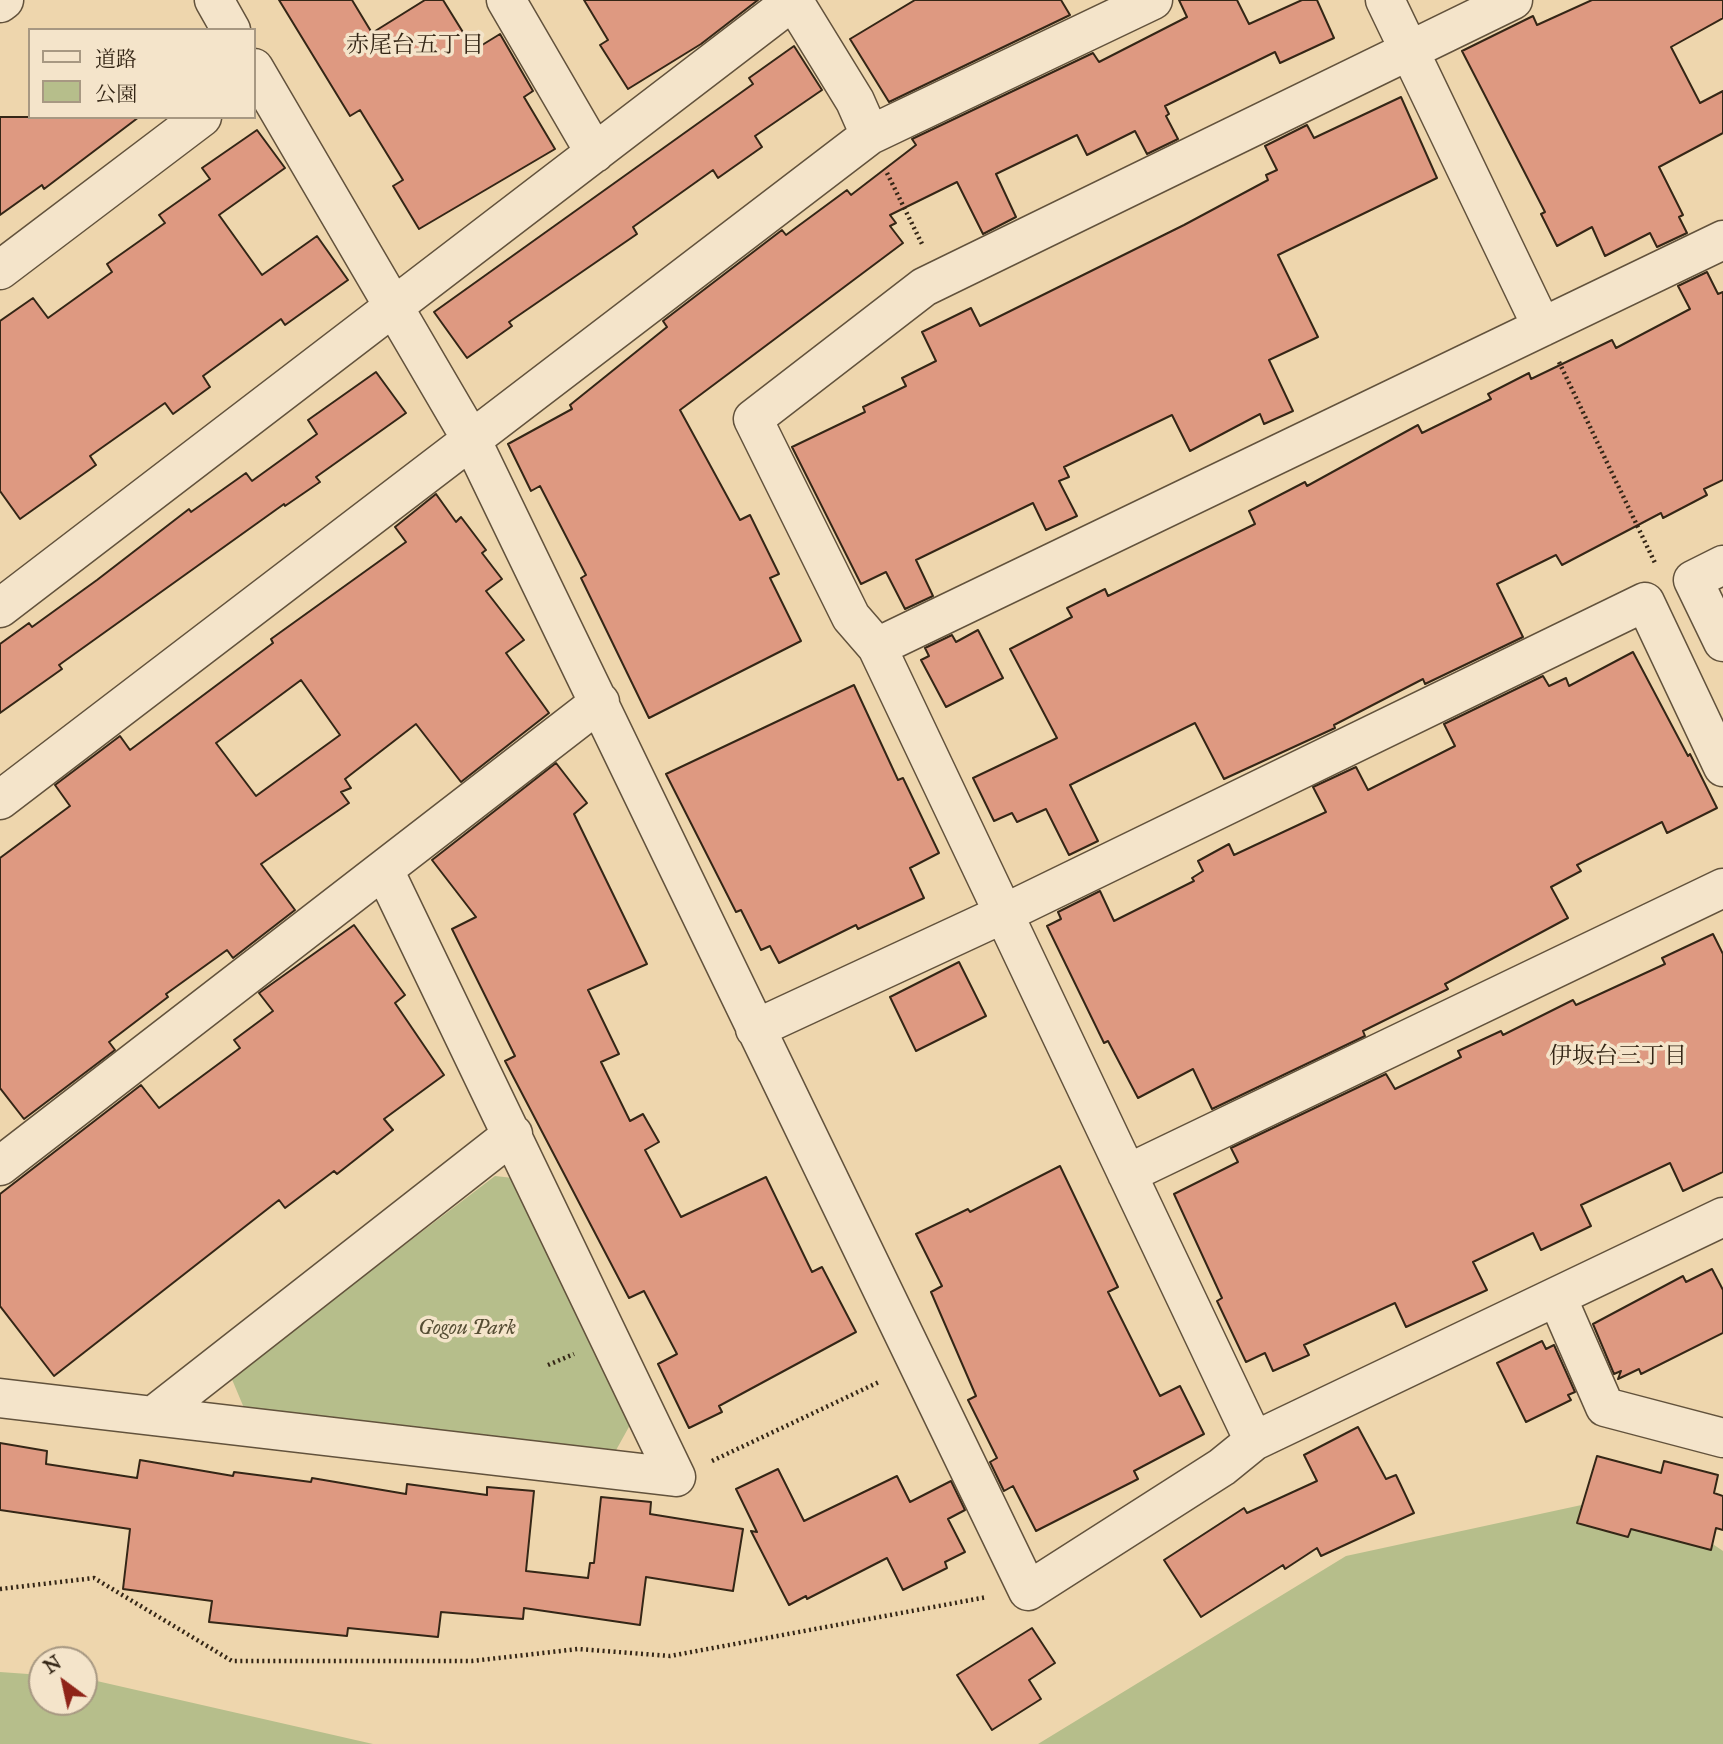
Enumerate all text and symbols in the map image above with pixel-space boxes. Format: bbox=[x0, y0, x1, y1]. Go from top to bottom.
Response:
legend bbox=[28, 28, 256, 119]
district label: 赤尾台五丁目 bbox=[346, 32, 484, 60]
text: 道路 bbox=[95, 46, 137, 72]
text: 公園 bbox=[95, 81, 137, 107]
district label: 伊坂台三丁目 bbox=[1549, 1043, 1687, 1071]
park label: Gogou Park bbox=[418, 1316, 516, 1342]
north arrow bbox=[28, 1646, 98, 1716]
text: N bbox=[39, 1651, 65, 1679]

